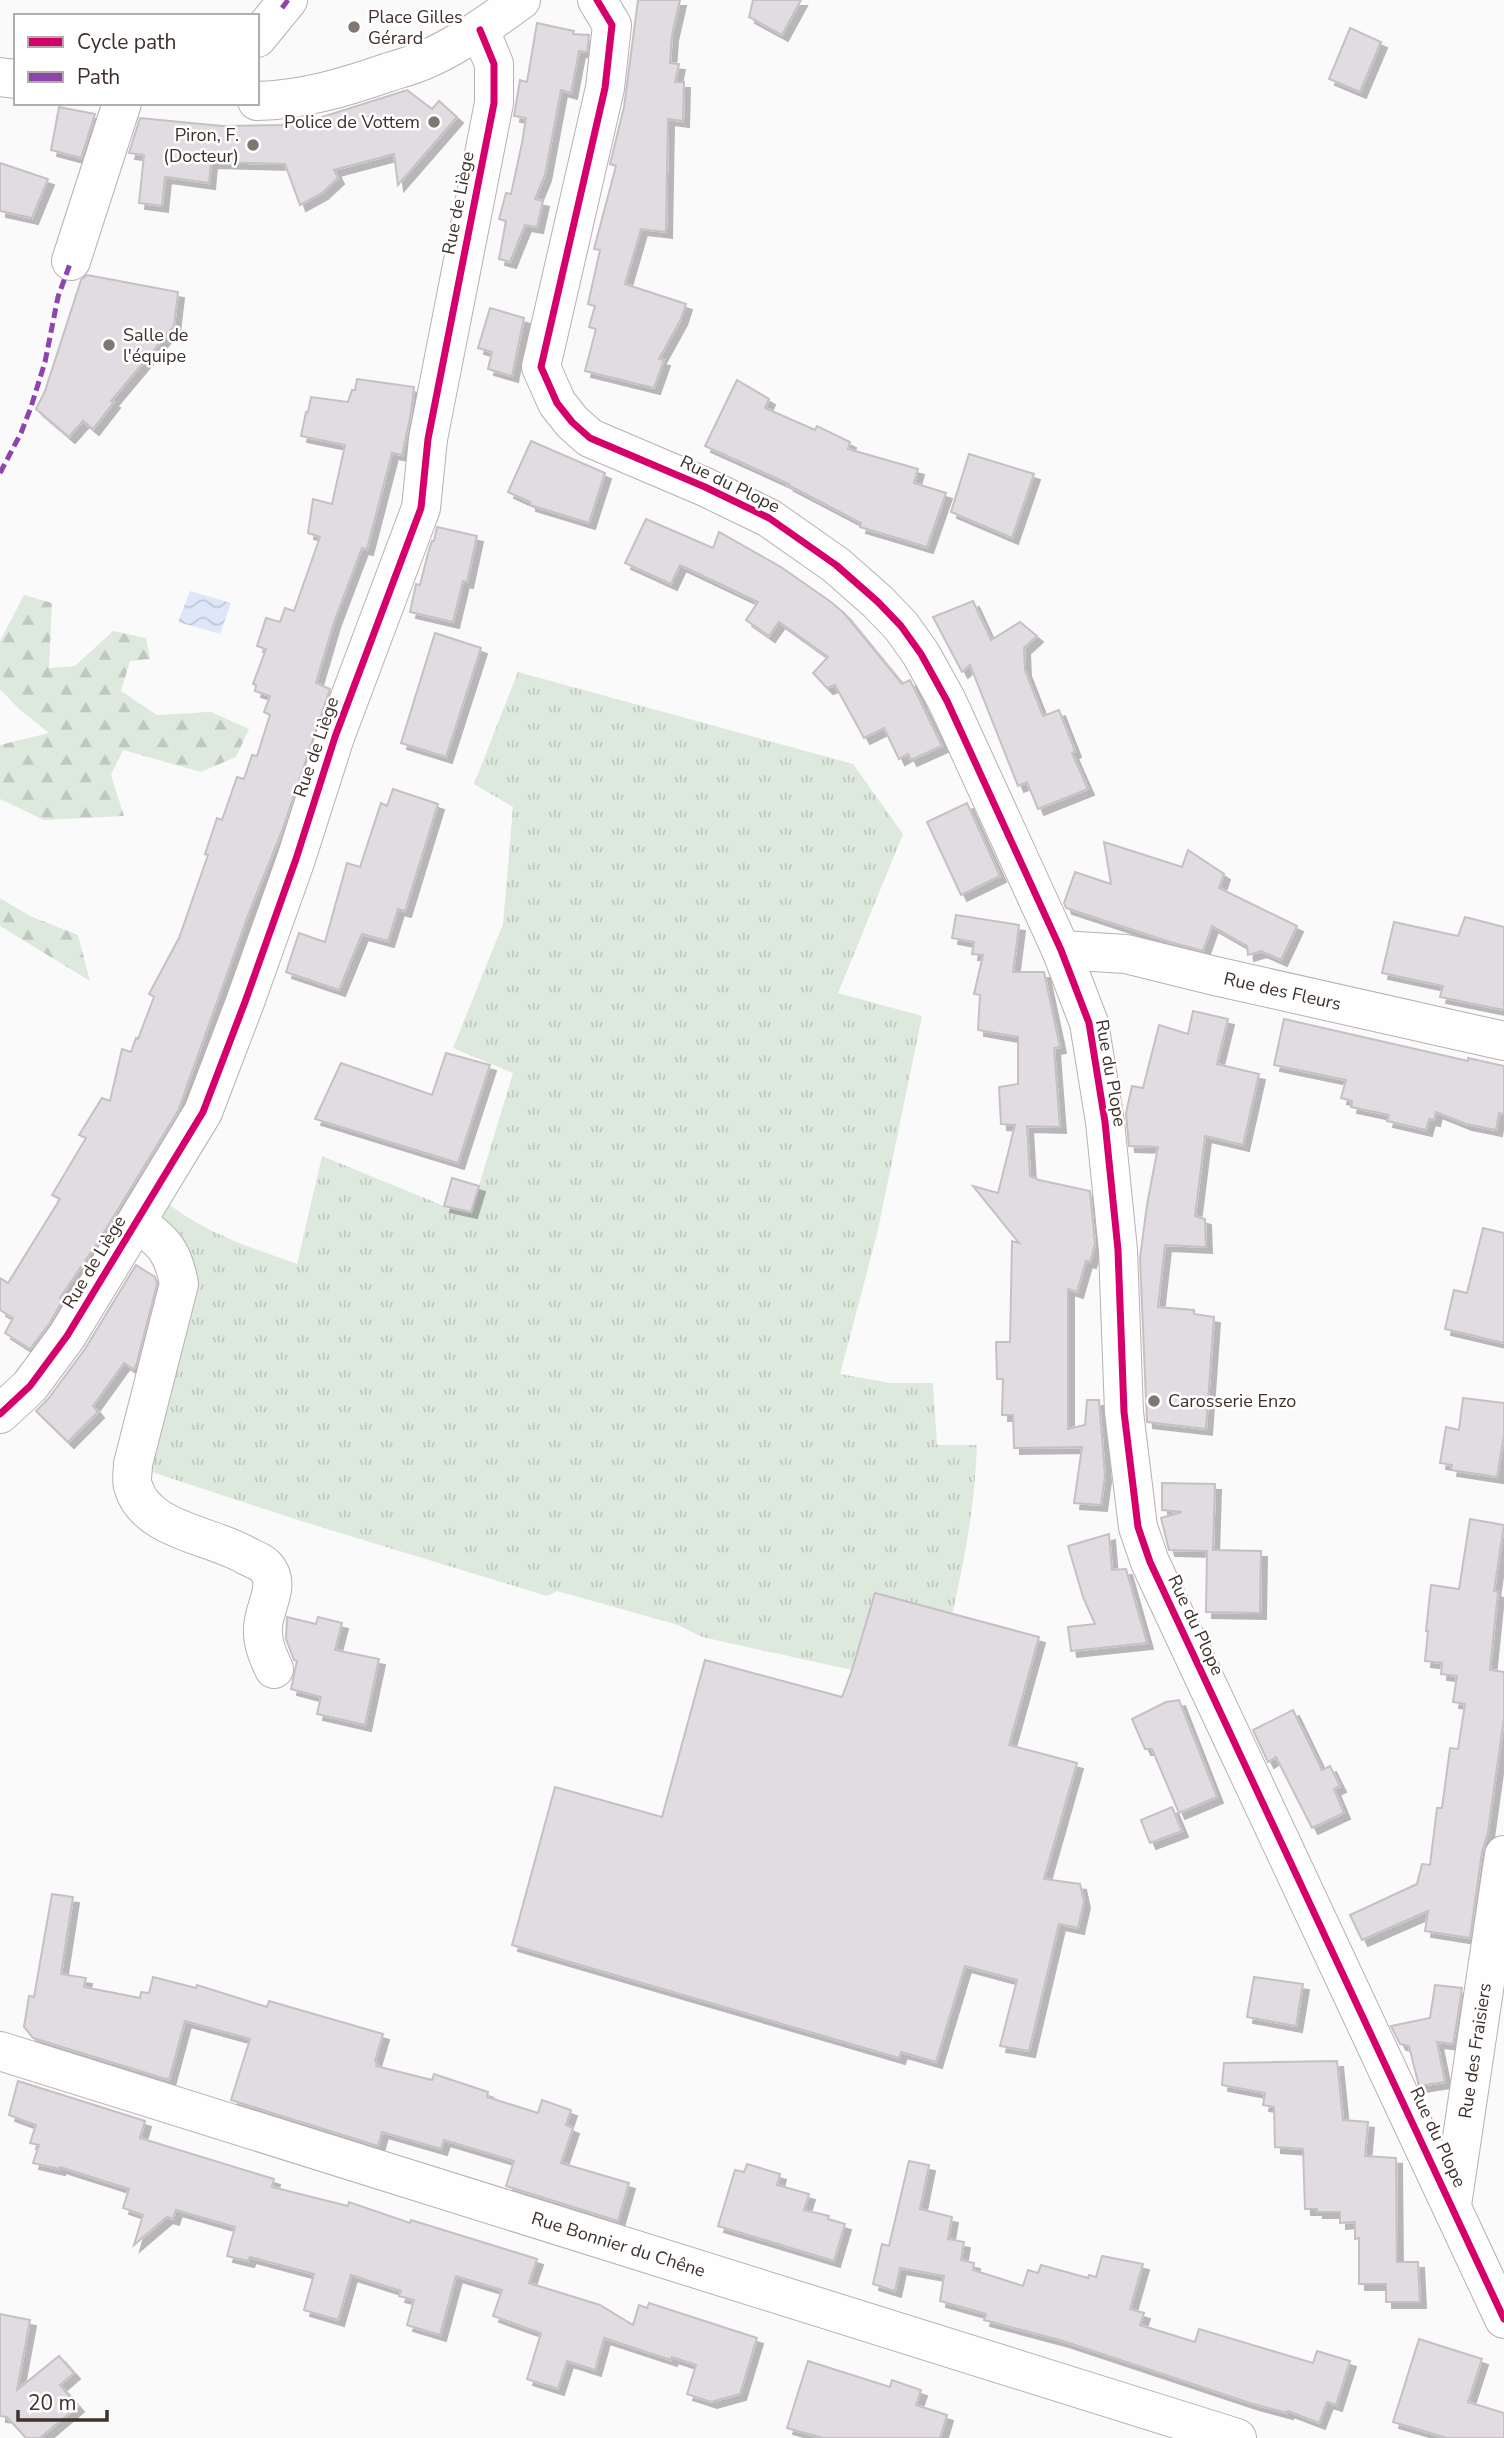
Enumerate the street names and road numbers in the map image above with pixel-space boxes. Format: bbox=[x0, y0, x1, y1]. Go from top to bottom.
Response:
street label: Rue de Liège bbox=[436, 149, 480, 257]
street label: Rue du Plope bbox=[676, 449, 784, 519]
street label: Rue de Liège bbox=[288, 694, 344, 800]
street label: Rue des Fleurs bbox=[1222, 966, 1343, 1016]
street label: Rue du Plope bbox=[1090, 1018, 1132, 1128]
street label: Rue de Liège bbox=[57, 1211, 131, 1313]
street label: Rue du Plope bbox=[1162, 1571, 1230, 1679]
street label: Rue des Fraisiers bbox=[1453, 1981, 1497, 2120]
street label: Rue du Plope bbox=[1404, 2083, 1472, 2191]
street label: Rue Bonnier du Chêne bbox=[529, 2206, 708, 2283]

